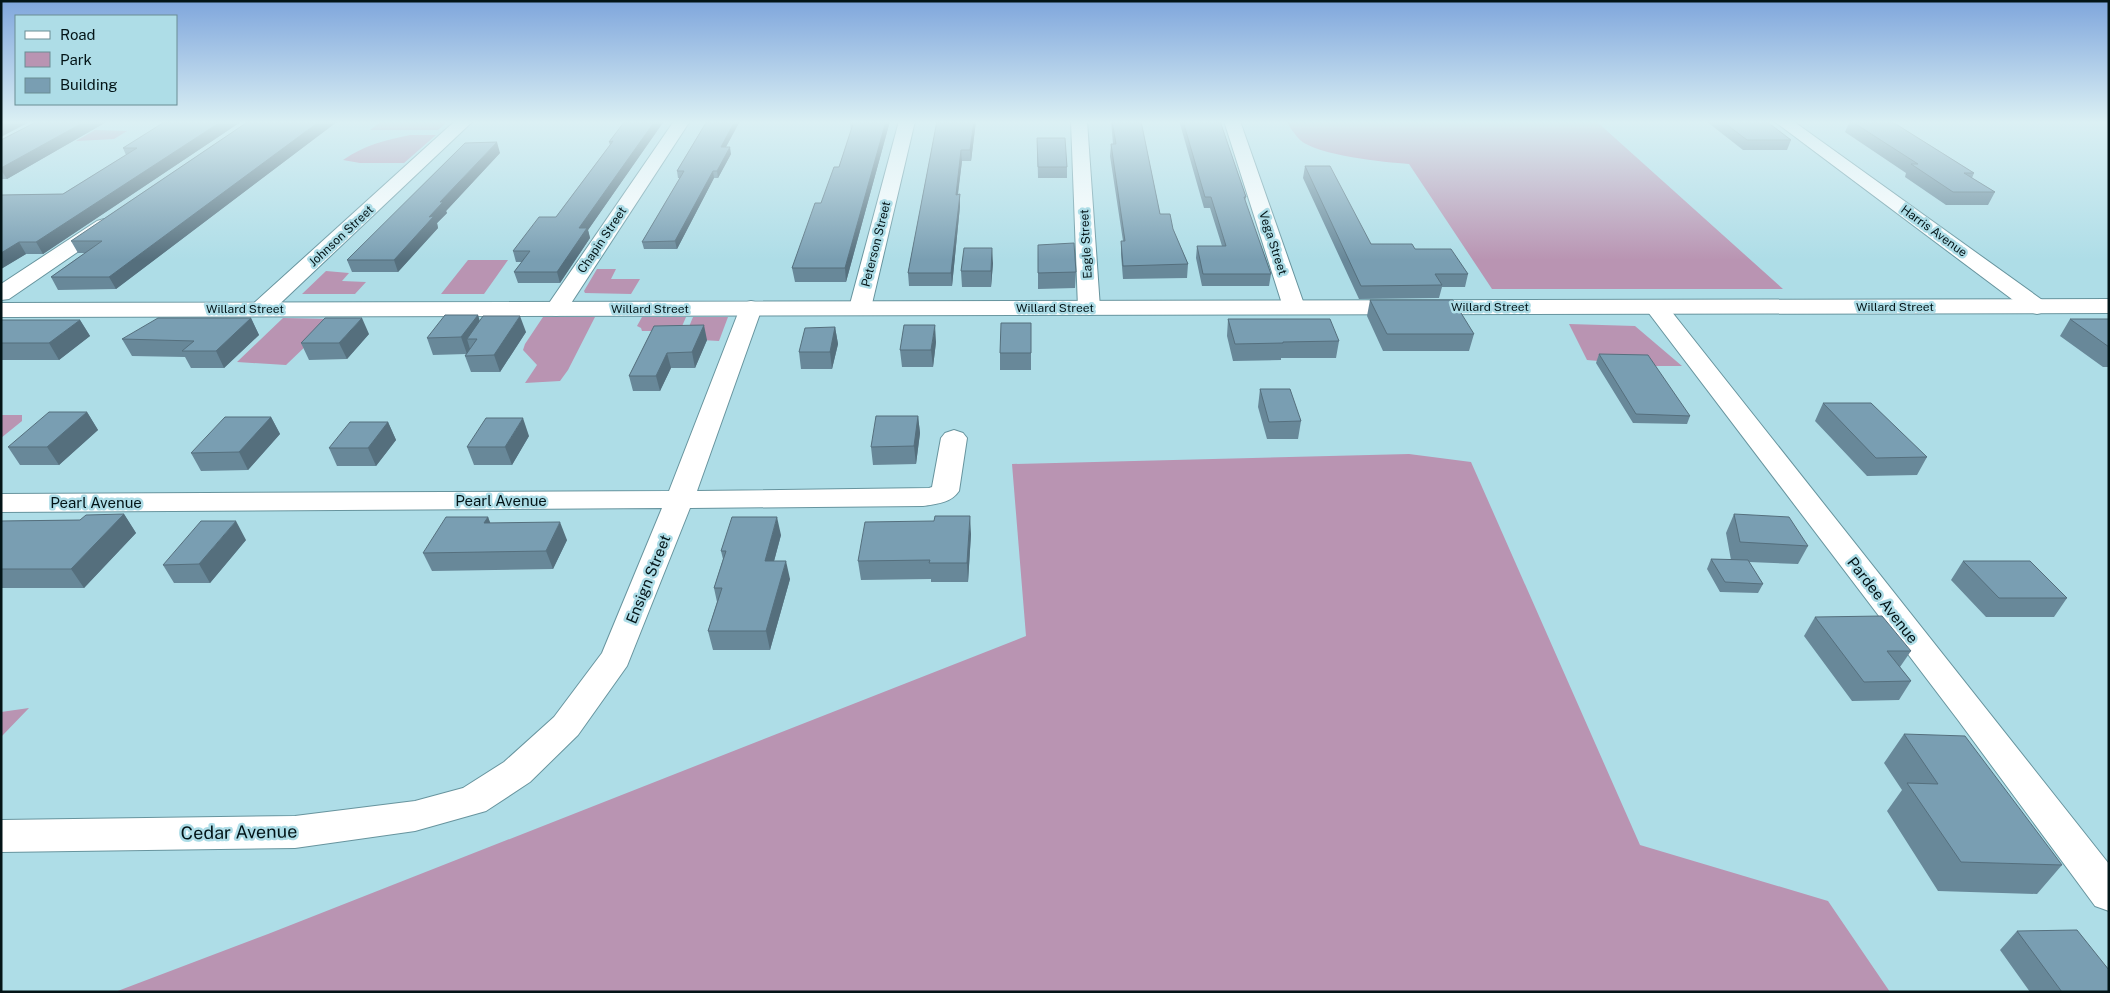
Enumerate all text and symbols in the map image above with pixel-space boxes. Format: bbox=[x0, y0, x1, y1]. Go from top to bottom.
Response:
legend bbox=[15, 15, 178, 105]
text: Road bbox=[60, 26, 96, 43]
text: Park bbox=[60, 51, 92, 68]
text: Building bbox=[60, 76, 118, 93]
street label: Peterson Street bbox=[859, 199, 893, 288]
street label: Johnson Street bbox=[306, 202, 376, 269]
street label: Harris Avenue bbox=[1898, 202, 1970, 260]
street label: Chapin Street bbox=[575, 204, 629, 276]
street label: Eagle Street bbox=[1077, 209, 1095, 279]
street label: Vega Street bbox=[1256, 209, 1290, 277]
street label: Willard Street bbox=[1451, 300, 1529, 314]
street label: Willard Street bbox=[1856, 300, 1934, 314]
street label: Willard Street bbox=[1016, 301, 1094, 315]
street label: Willard Street bbox=[206, 302, 284, 316]
street label: Willard Street bbox=[611, 302, 689, 316]
street label: Pearl Avenue bbox=[455, 492, 547, 509]
street label: Pearl Avenue bbox=[50, 494, 142, 511]
street label: Ensign Street bbox=[622, 532, 674, 626]
street label: Pardee Avenue bbox=[1844, 554, 1922, 646]
street label: Cedar Avenue bbox=[181, 820, 297, 844]

